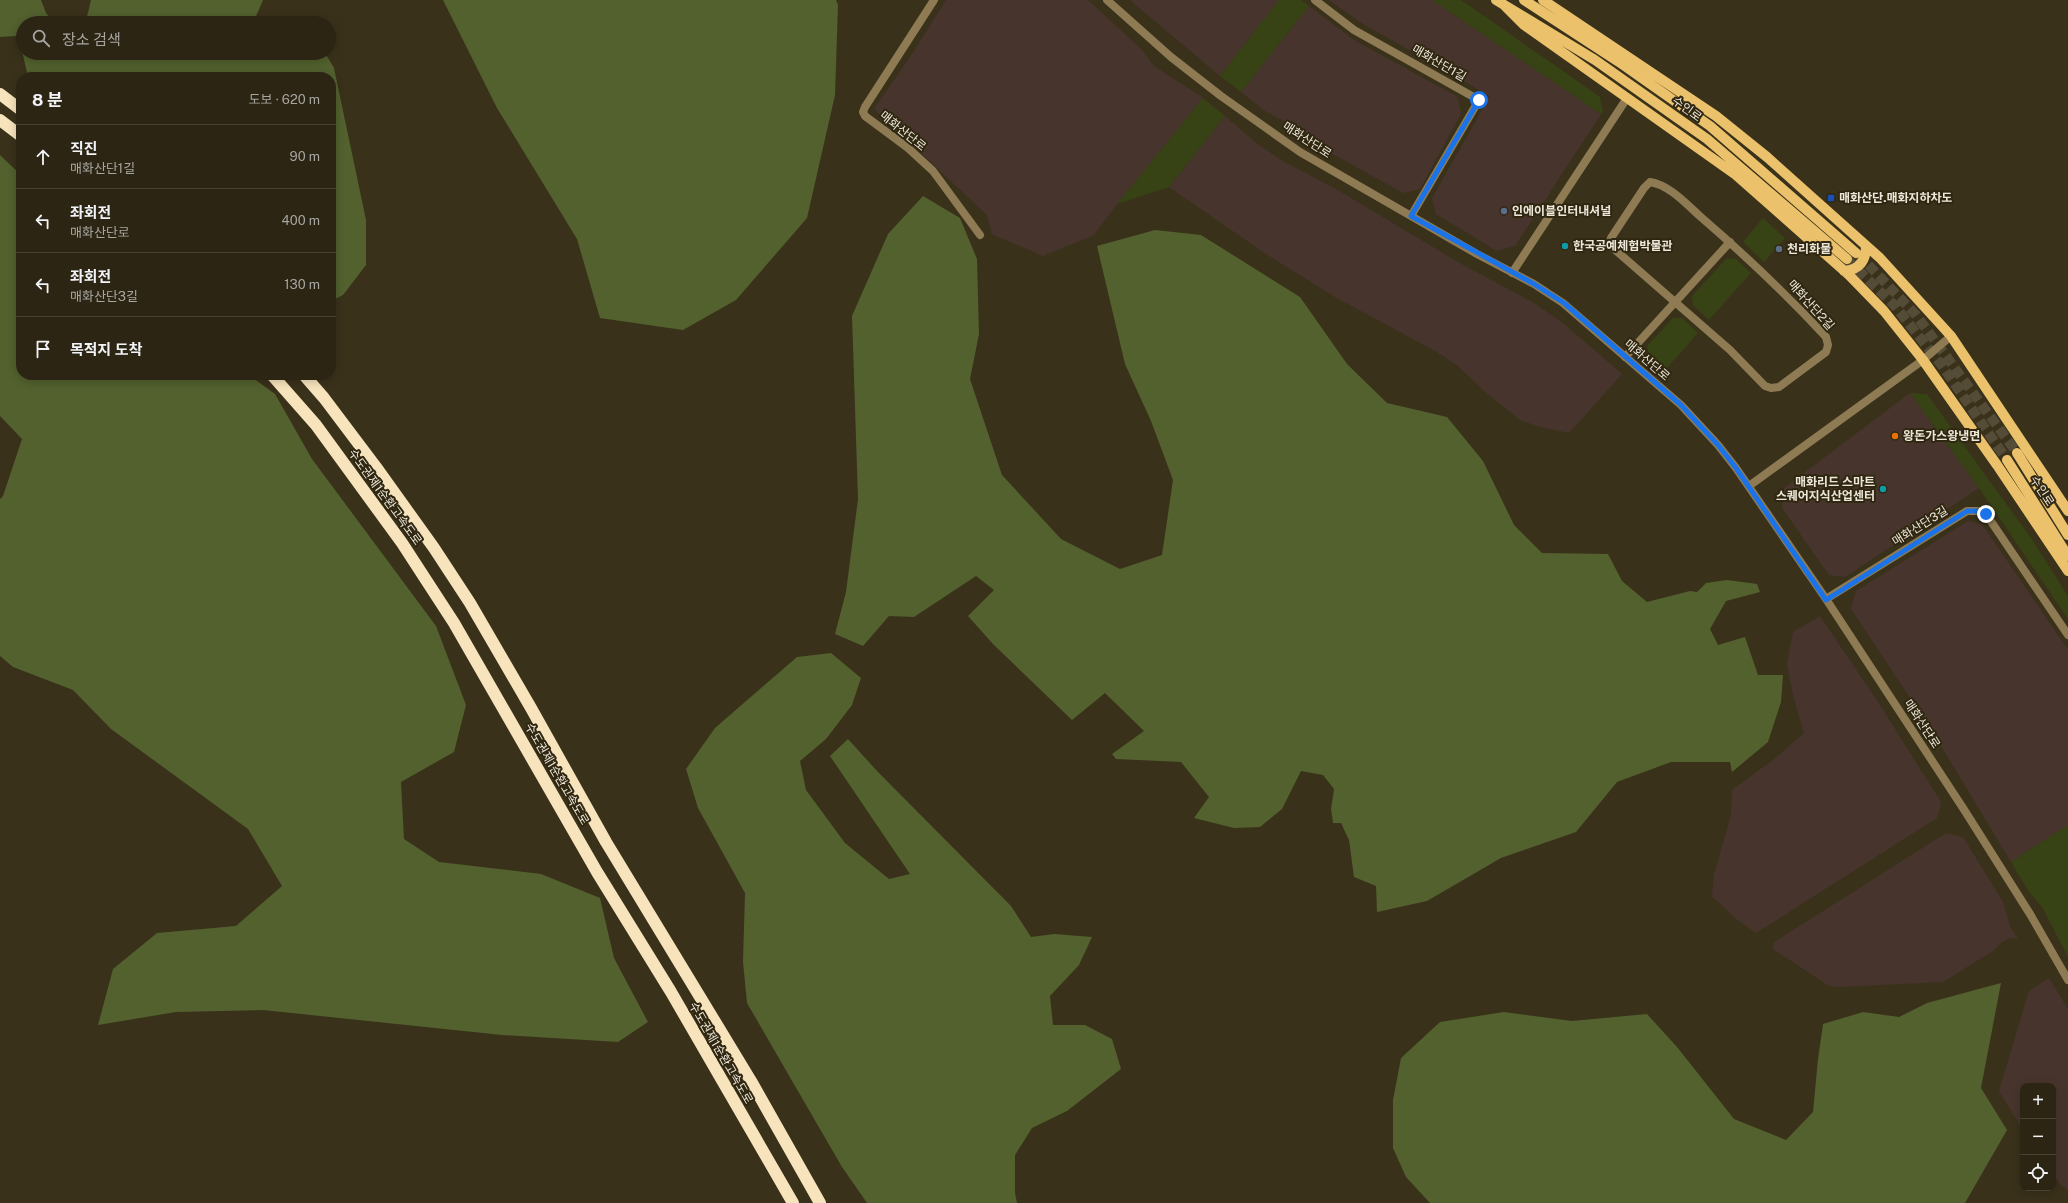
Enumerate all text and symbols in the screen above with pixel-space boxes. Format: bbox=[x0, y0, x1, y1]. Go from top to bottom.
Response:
search box bbox=[16, 16, 336, 60]
icon: search bbox=[30, 27, 52, 49]
text: 장소 검색 bbox=[62, 31, 121, 48]
street label: 매화산단1길 bbox=[1409, 42, 1469, 84]
text: 8 분 bbox=[32, 90, 63, 110]
route start bbox=[1470, 91, 1488, 109]
text: 도보 · 620 m bbox=[249, 92, 320, 107]
street label: 수인로 bbox=[1669, 94, 1705, 124]
street label: 매화산단로 bbox=[877, 108, 929, 154]
street label: 매화산단로 bbox=[1280, 119, 1334, 161]
text: 직진 bbox=[70, 140, 98, 157]
icon: ahead bbox=[32, 146, 54, 168]
text: 90 m bbox=[290, 149, 320, 164]
text: 매화산단1길 bbox=[70, 161, 135, 176]
place label: 매화산단.매화지하차도 bbox=[1839, 191, 1953, 205]
marker: 매화산단.매화지하차도 bbox=[1826, 193, 1836, 203]
text: 좌회전 bbox=[70, 204, 111, 221]
place label: 인에이블인터내셔널 bbox=[1512, 204, 1611, 218]
marker: 인에이블인터내셔널 bbox=[1499, 206, 1509, 216]
icon: left bbox=[32, 210, 54, 232]
text: 400 m bbox=[282, 213, 320, 228]
text: 매화산단로 bbox=[70, 225, 130, 240]
place label: 한국공예체험박물관 bbox=[1573, 239, 1672, 253]
marker: 한국공예체험박물관 bbox=[1560, 241, 1570, 251]
place label: 천리화물 bbox=[1787, 242, 1831, 256]
marker: 천리화물 bbox=[1774, 244, 1784, 254]
text: 좌회전 bbox=[70, 268, 111, 285]
icon: left bbox=[32, 274, 54, 296]
text: 130 m bbox=[284, 277, 320, 292]
street label: 매화산단2길 bbox=[1785, 277, 1837, 333]
text: 매화산단3길 bbox=[70, 289, 138, 304]
street label: 매화산단로 bbox=[1622, 337, 1672, 383]
icon: arrive bbox=[32, 338, 54, 360]
text: 목적지 도착 bbox=[70, 341, 142, 358]
place label: 왕돈가스왕냉면 bbox=[1903, 429, 1980, 443]
marker: 왕돈가스왕냉면 bbox=[1890, 431, 1900, 441]
street label: 수도권제1순환고속도로 bbox=[345, 446, 425, 548]
street label: 수인로 bbox=[2027, 473, 2057, 509]
place label: 매화리드 스마트 스퀘어지식산업센터 bbox=[1776, 475, 1875, 503]
marker: 매화리드 스마트 스퀘어지식산업센터 bbox=[1878, 484, 1888, 494]
street label: 매화산단3길 bbox=[1890, 503, 1950, 549]
route end bbox=[1977, 505, 1995, 523]
street label: 매화산단로 bbox=[1901, 697, 1943, 751]
street label: 수도권제1순환고속도로 bbox=[522, 721, 592, 827]
street label: 수도권제1순환고속도로 bbox=[686, 1000, 756, 1106]
map controls bbox=[2020, 1083, 2056, 1191]
button: + bbox=[2020, 1083, 2056, 1119]
button: − bbox=[2020, 1119, 2056, 1155]
button: locate bbox=[2020, 1155, 2056, 1191]

